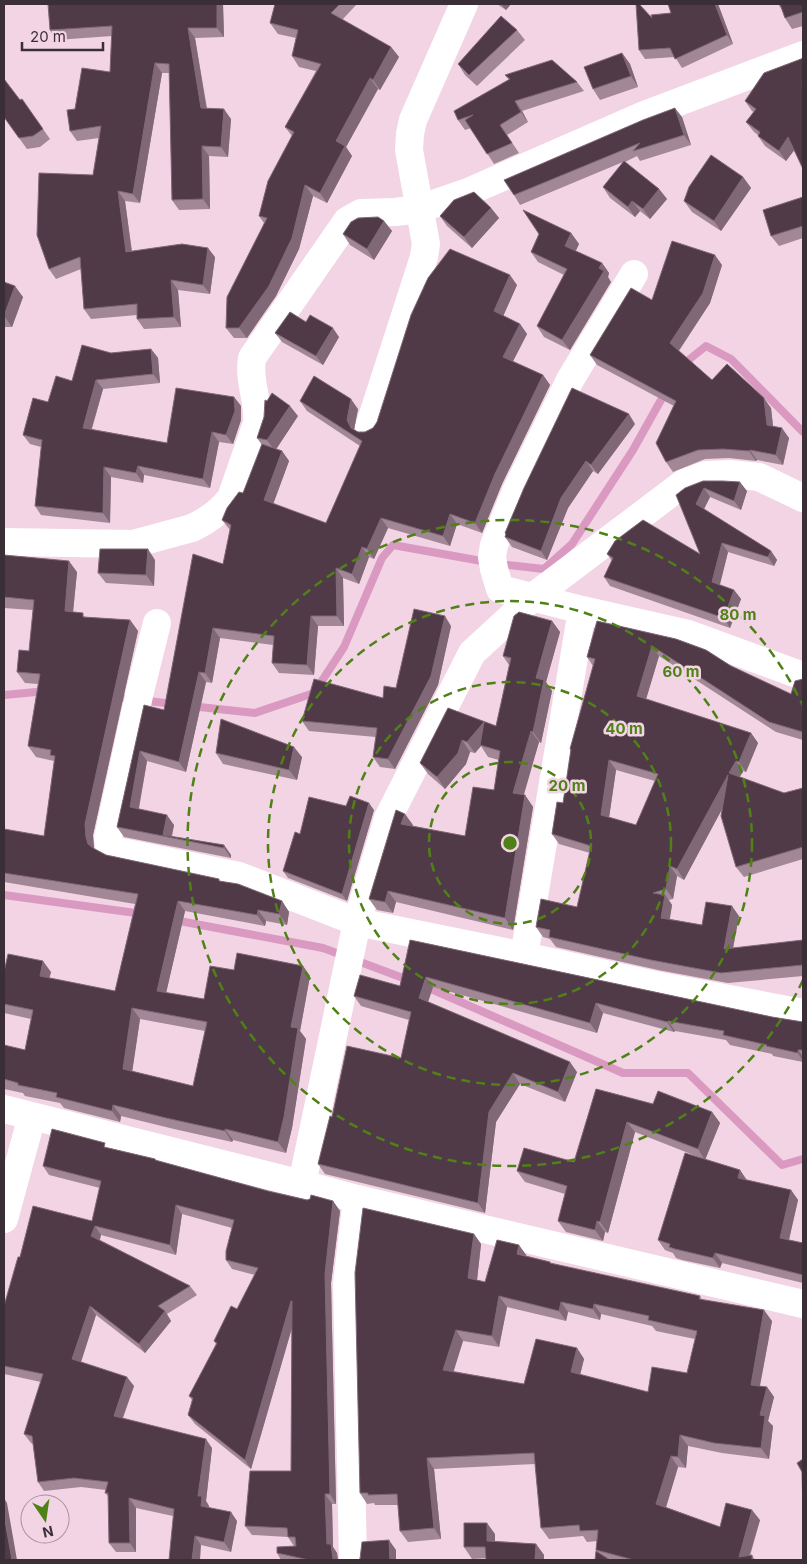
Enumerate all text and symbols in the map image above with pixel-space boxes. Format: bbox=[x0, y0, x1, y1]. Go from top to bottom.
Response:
scale bar bbox=[22, 20, 104, 52]
text: 20 m bbox=[30, 27, 66, 46]
text: 80 m bbox=[719, 605, 757, 624]
text: 60 m bbox=[662, 662, 700, 681]
text: 40 m bbox=[605, 719, 643, 738]
text: 20 m bbox=[549, 776, 585, 795]
centre of rings bbox=[501, 834, 519, 852]
north arrow bbox=[20, 1494, 70, 1544]
text: N bbox=[41, 1523, 55, 1542]

